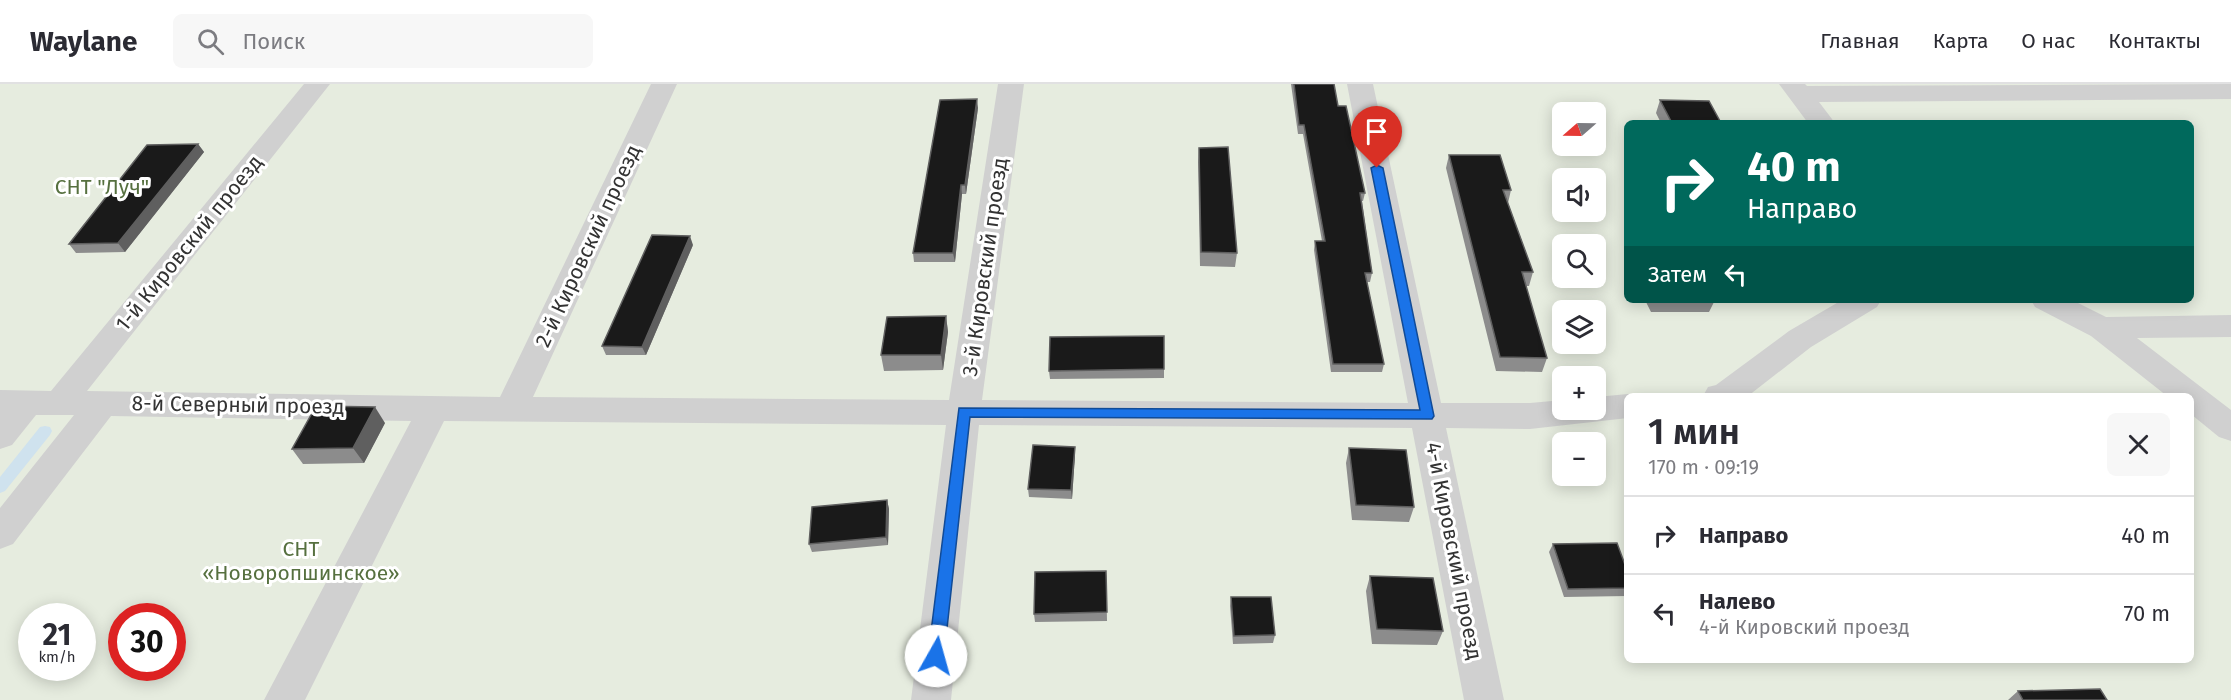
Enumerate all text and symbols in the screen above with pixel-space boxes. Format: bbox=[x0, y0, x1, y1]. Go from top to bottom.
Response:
search box bbox=[173, 14, 593, 68]
text: Waylane bbox=[30, 25, 137, 58]
icon: search bbox=[194, 25, 227, 58]
text: Поиск bbox=[242, 28, 305, 55]
text: Главная bbox=[1820, 28, 1900, 54]
text: Карта bbox=[1933, 28, 1988, 54]
text: О нас bbox=[2021, 28, 2075, 54]
text: Контакты bbox=[2108, 28, 2201, 54]
north arrow bbox=[1552, 102, 1606, 156]
map controls bbox=[1552, 102, 1606, 486]
pin bbox=[1351, 106, 1402, 168]
icon: arrive bbox=[1360, 115, 1393, 148]
street label: 2-й Кировский проезд bbox=[530, 141, 646, 351]
text: 40 m bbox=[1747, 142, 1841, 192]
icon: right bbox=[1648, 144, 1726, 222]
street label: 1-й Кировский проезд bbox=[110, 150, 268, 336]
street label: 3-й Кировский проезд bbox=[957, 156, 1013, 378]
button: sound bbox=[1552, 168, 1606, 222]
park label: СНТ "Луч" bbox=[55, 174, 149, 200]
text: Направо bbox=[1747, 193, 1857, 225]
button: search bbox=[1552, 234, 1606, 288]
icon: left bbox=[1719, 258, 1752, 291]
text: Затем bbox=[1648, 261, 1707, 288]
button: layers bbox=[1552, 300, 1606, 354]
button: + bbox=[1552, 366, 1606, 420]
street label: 8-й Северный проезд bbox=[131, 390, 345, 420]
text: 1 мин bbox=[1648, 410, 1740, 454]
button: close bbox=[2107, 413, 2170, 476]
button: − bbox=[1552, 432, 1606, 486]
street label: 4-й Кировский проезд bbox=[1420, 440, 1488, 662]
text: 170 m · 09:19 bbox=[1648, 455, 1759, 479]
icon: right bbox=[1648, 519, 1681, 552]
text: Направо bbox=[1699, 522, 1788, 549]
text: 40 m bbox=[2121, 522, 2170, 549]
park label: СНТ «Новоропшинское» bbox=[202, 536, 400, 586]
text: Налево bbox=[1699, 588, 1775, 615]
icon: left bbox=[1648, 597, 1681, 630]
text: 70 m bbox=[2124, 600, 2170, 627]
speed limit sign: 30 bbox=[108, 603, 186, 681]
text: 4-й Кировский проезд bbox=[1699, 615, 1910, 639]
text: 21 bbox=[43, 617, 71, 653]
position arrow bbox=[904, 624, 968, 688]
text: km/h bbox=[38, 648, 76, 666]

